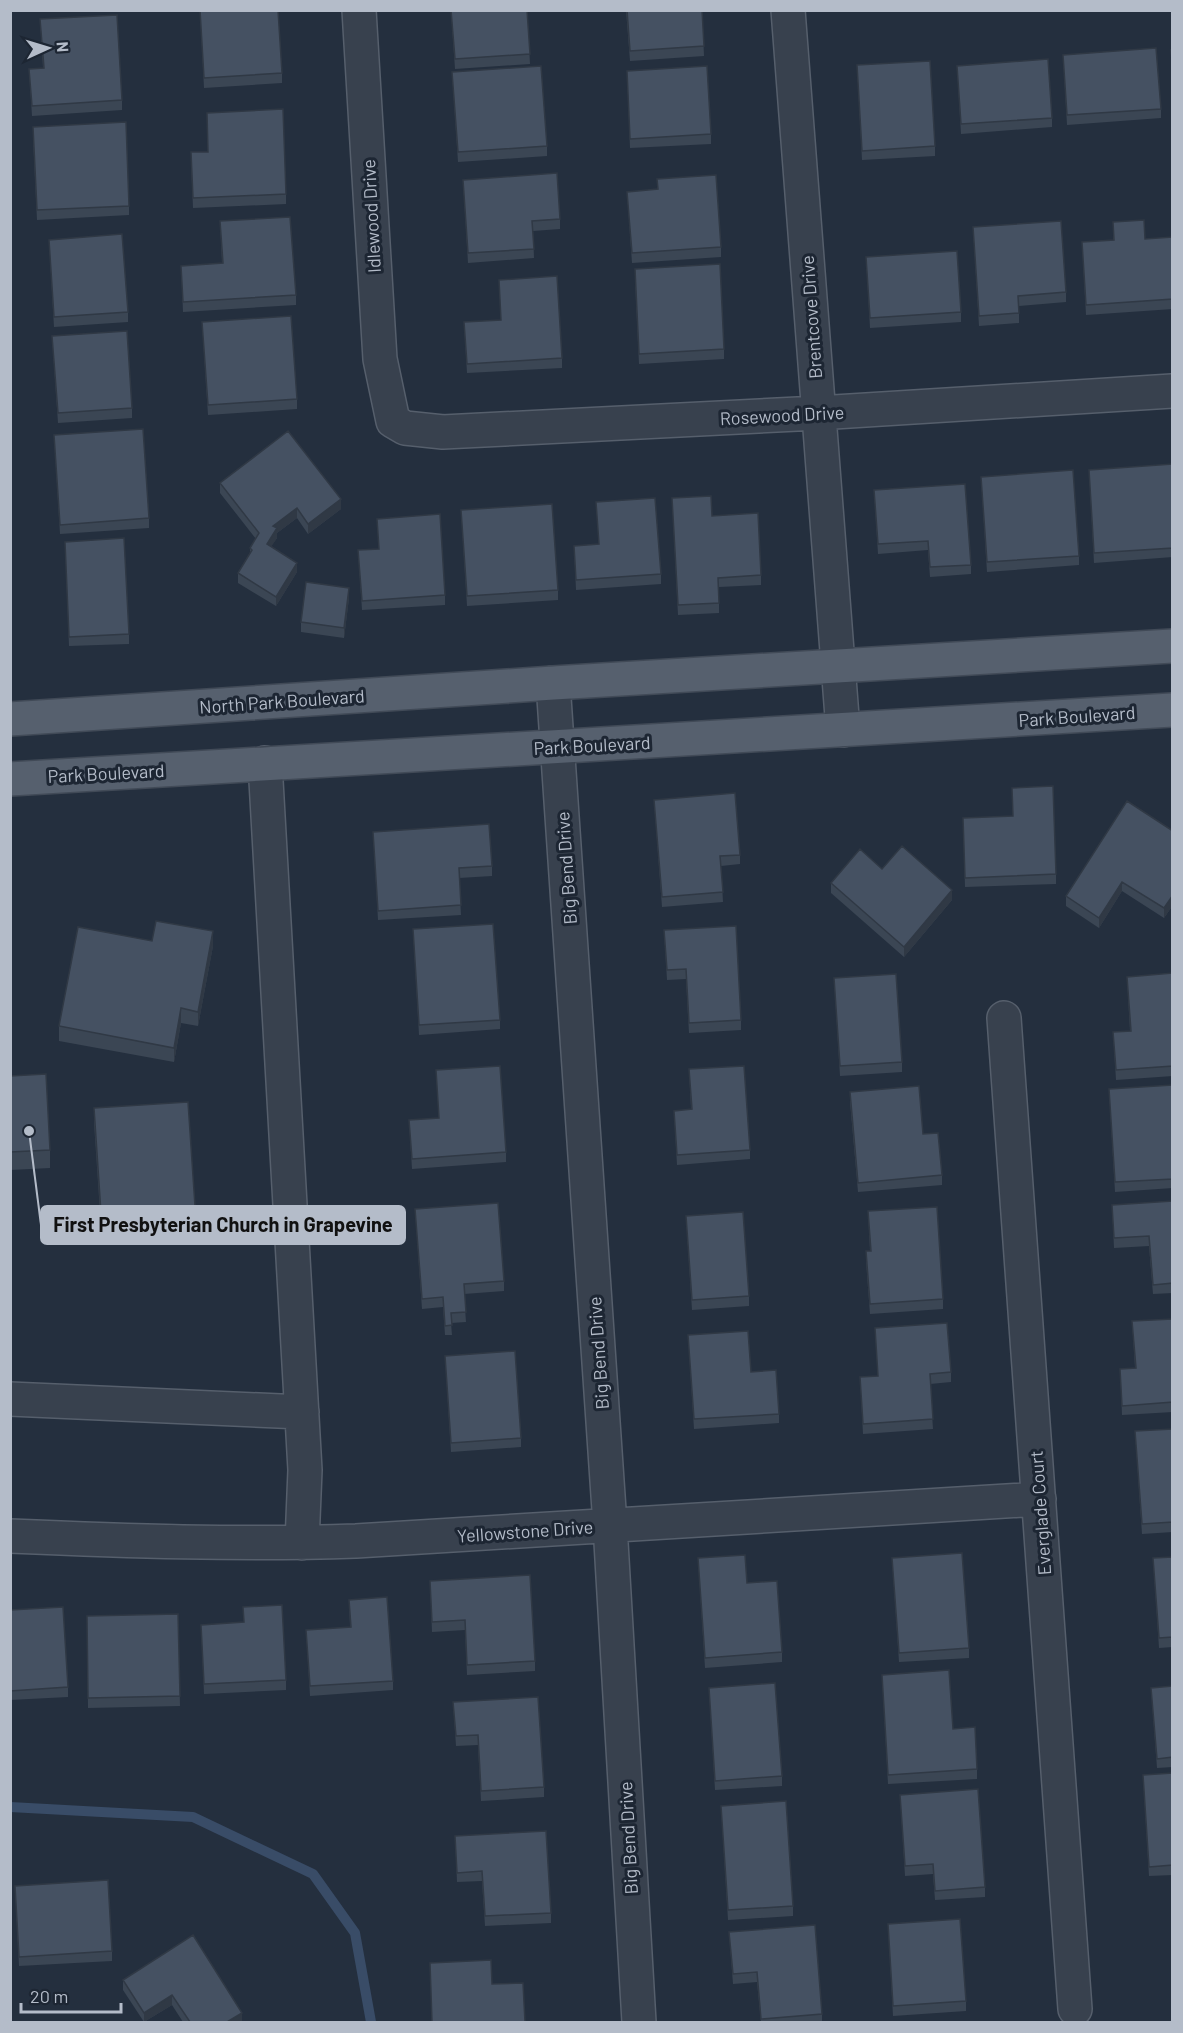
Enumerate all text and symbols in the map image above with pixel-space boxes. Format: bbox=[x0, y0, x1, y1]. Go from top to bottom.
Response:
north arrow bbox=[18, 18, 78, 78]
text: N bbox=[54, 41, 73, 53]
street label: Idlewood Drive bbox=[357, 159, 385, 273]
street label: Brentcove Drive bbox=[796, 255, 826, 379]
street label: Rosewood Drive bbox=[719, 401, 845, 429]
street label: North Park Boulevard bbox=[199, 684, 365, 718]
street label: Park Boulevard bbox=[1018, 701, 1136, 731]
street label: Park Boulevard bbox=[533, 731, 651, 759]
street label: Park Boulevard bbox=[47, 759, 165, 787]
street label: Big Bend Drive bbox=[551, 811, 581, 925]
callout: First Presbyterian Church in Grapevine bbox=[41, 1206, 405, 1244]
text: First Presbyterian Church in Grapevine bbox=[53, 1212, 393, 1236]
street label: Big Bend Drive bbox=[583, 1296, 613, 1410]
street label: Everglade Court bbox=[1025, 1450, 1055, 1576]
street label: Yellowstone Drive bbox=[456, 1515, 594, 1547]
street label: Big Bend Drive bbox=[614, 1781, 642, 1895]
scale bar bbox=[21, 1976, 122, 2014]
text: 20 m bbox=[30, 1985, 68, 2007]

